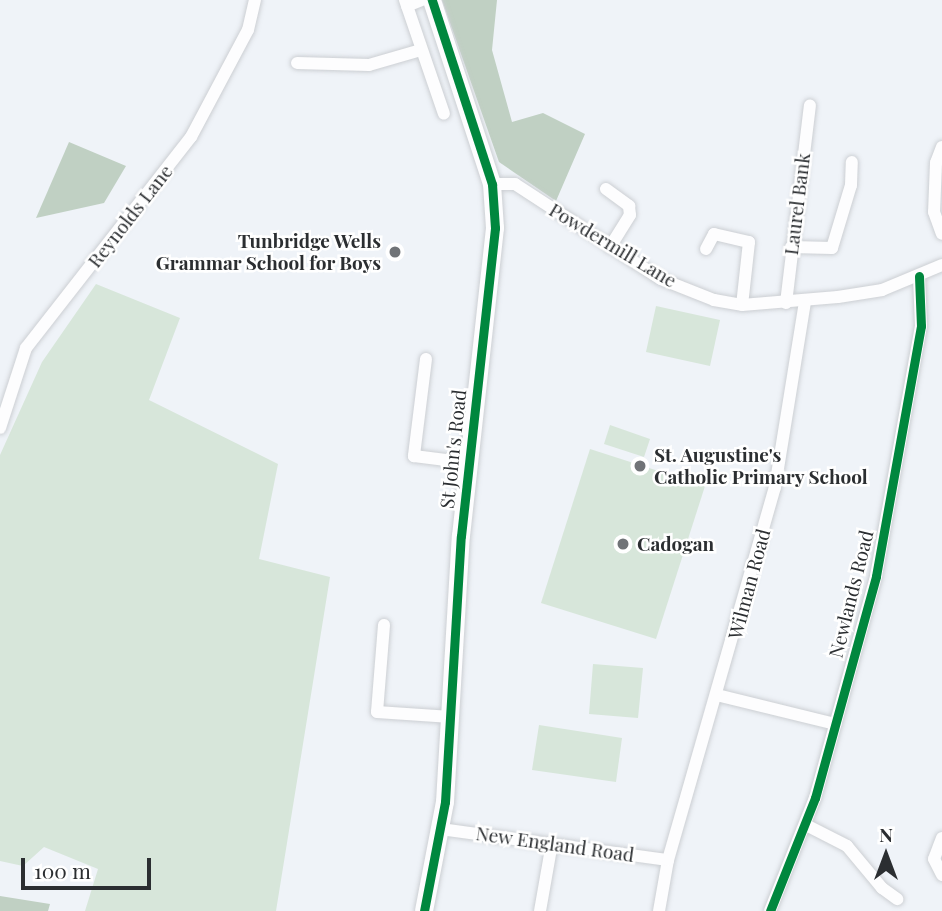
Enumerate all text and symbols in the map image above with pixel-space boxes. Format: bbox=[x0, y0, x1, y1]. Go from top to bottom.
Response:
street label: Laurel Bank bbox=[779, 152, 815, 256]
street label: Reynolds Lane bbox=[83, 160, 177, 272]
street label: Powdermill Lane bbox=[545, 198, 681, 292]
place label: Tunbridge Wells Grammar School for Boys bbox=[155, 230, 381, 274]
marker: Tunbridge Wells Grammar School for Boys bbox=[387, 244, 403, 260]
street label: St John's Road bbox=[435, 388, 471, 510]
place label: St. Augustine's Catholic Primary School bbox=[654, 444, 868, 488]
marker: St. Augustine's Catholic Primary School bbox=[632, 458, 648, 474]
street label: Wilman Road bbox=[723, 526, 775, 642]
street label: Newlands Road bbox=[824, 528, 878, 660]
place label: Cadogan bbox=[637, 533, 714, 555]
marker: Cadogan bbox=[615, 536, 631, 552]
north arrow bbox=[851, 820, 921, 890]
text: N bbox=[879, 821, 893, 847]
street label: New England Road bbox=[474, 822, 636, 866]
scale bar bbox=[24, 844, 154, 888]
text: 100 m bbox=[34, 856, 91, 884]

